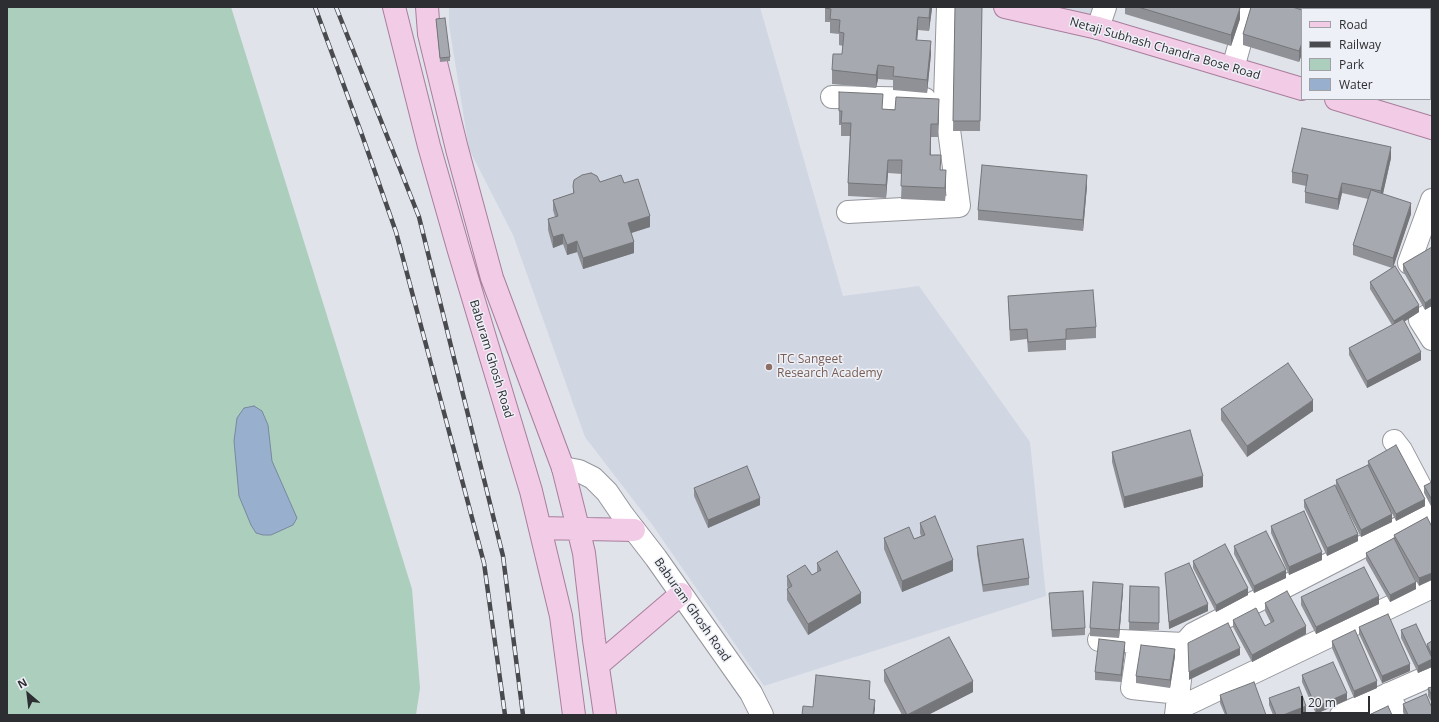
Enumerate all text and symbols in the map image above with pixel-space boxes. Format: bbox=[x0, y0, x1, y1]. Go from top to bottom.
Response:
legend bbox=[1301, 8, 1431, 100]
street label: Netaji Subhash Chandra Bose Road bbox=[1068, 15, 1262, 83]
text: Road bbox=[1339, 16, 1368, 33]
text: Railway bbox=[1339, 36, 1381, 53]
text: Park bbox=[1339, 56, 1364, 73]
text: Water bbox=[1339, 76, 1373, 93]
street label: Baburam Ghosh Road bbox=[466, 298, 516, 420]
place label: ITC Sangeet Research Academy bbox=[777, 353, 883, 381]
marker: ITC Sangeet Research Academy bbox=[764, 362, 774, 372]
street label: Baburam Ghosh Road bbox=[651, 555, 733, 665]
north arrow bbox=[8, 674, 48, 714]
text: N bbox=[15, 674, 30, 692]
scale bar bbox=[1303, 688, 1372, 714]
text: 20 m bbox=[1308, 694, 1336, 711]

